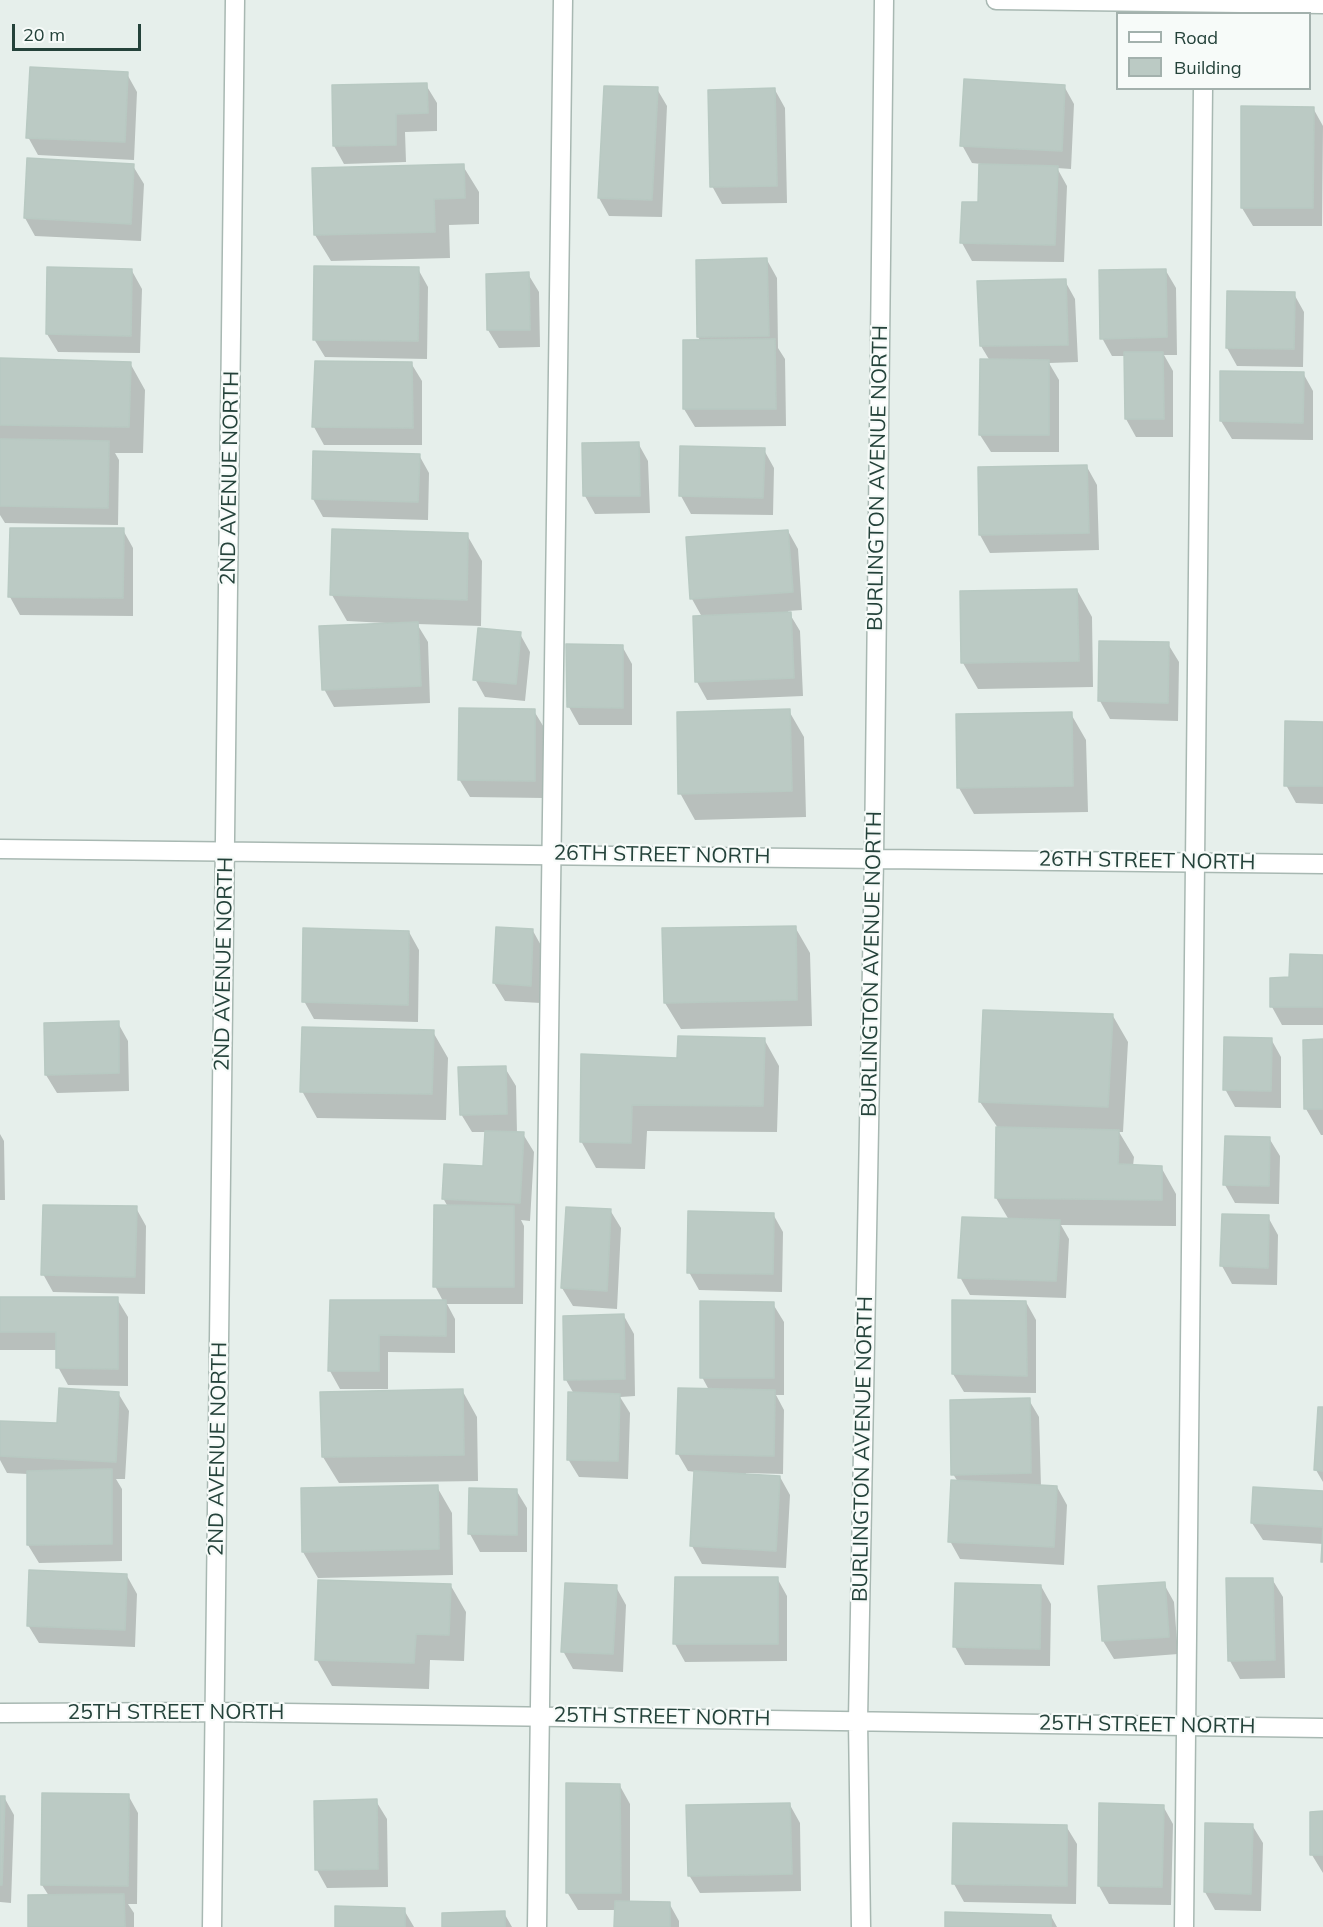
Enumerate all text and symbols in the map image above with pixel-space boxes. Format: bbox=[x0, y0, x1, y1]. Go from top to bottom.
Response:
scale bar bbox=[15, 12, 144, 50]
legend bbox=[1116, 12, 1311, 90]
text: 20 m bbox=[23, 23, 65, 46]
text: Road bbox=[1174, 26, 1218, 49]
text: Building bbox=[1174, 56, 1242, 79]
street label: BURLINGTON AVENUE NORTH bbox=[863, 325, 893, 631]
street label: 2ND AVENUE NORTH bbox=[216, 371, 244, 585]
street label: BURLINGTON AVENUE NORTH bbox=[857, 811, 887, 1117]
street label: 26TH STREET NORTH bbox=[553, 841, 771, 869]
street label: 26TH STREET NORTH bbox=[1038, 847, 1256, 875]
street label: 2ND AVENUE NORTH bbox=[210, 857, 238, 1071]
street label: BURLINGTON AVENUE NORTH bbox=[848, 1296, 878, 1602]
street label: 2ND AVENUE NORTH bbox=[204, 1342, 232, 1556]
street label: 25TH STREET NORTH bbox=[68, 1700, 284, 1726]
street label: 25TH STREET NORTH bbox=[553, 1703, 771, 1731]
street label: 25TH STREET NORTH bbox=[1038, 1711, 1256, 1739]

